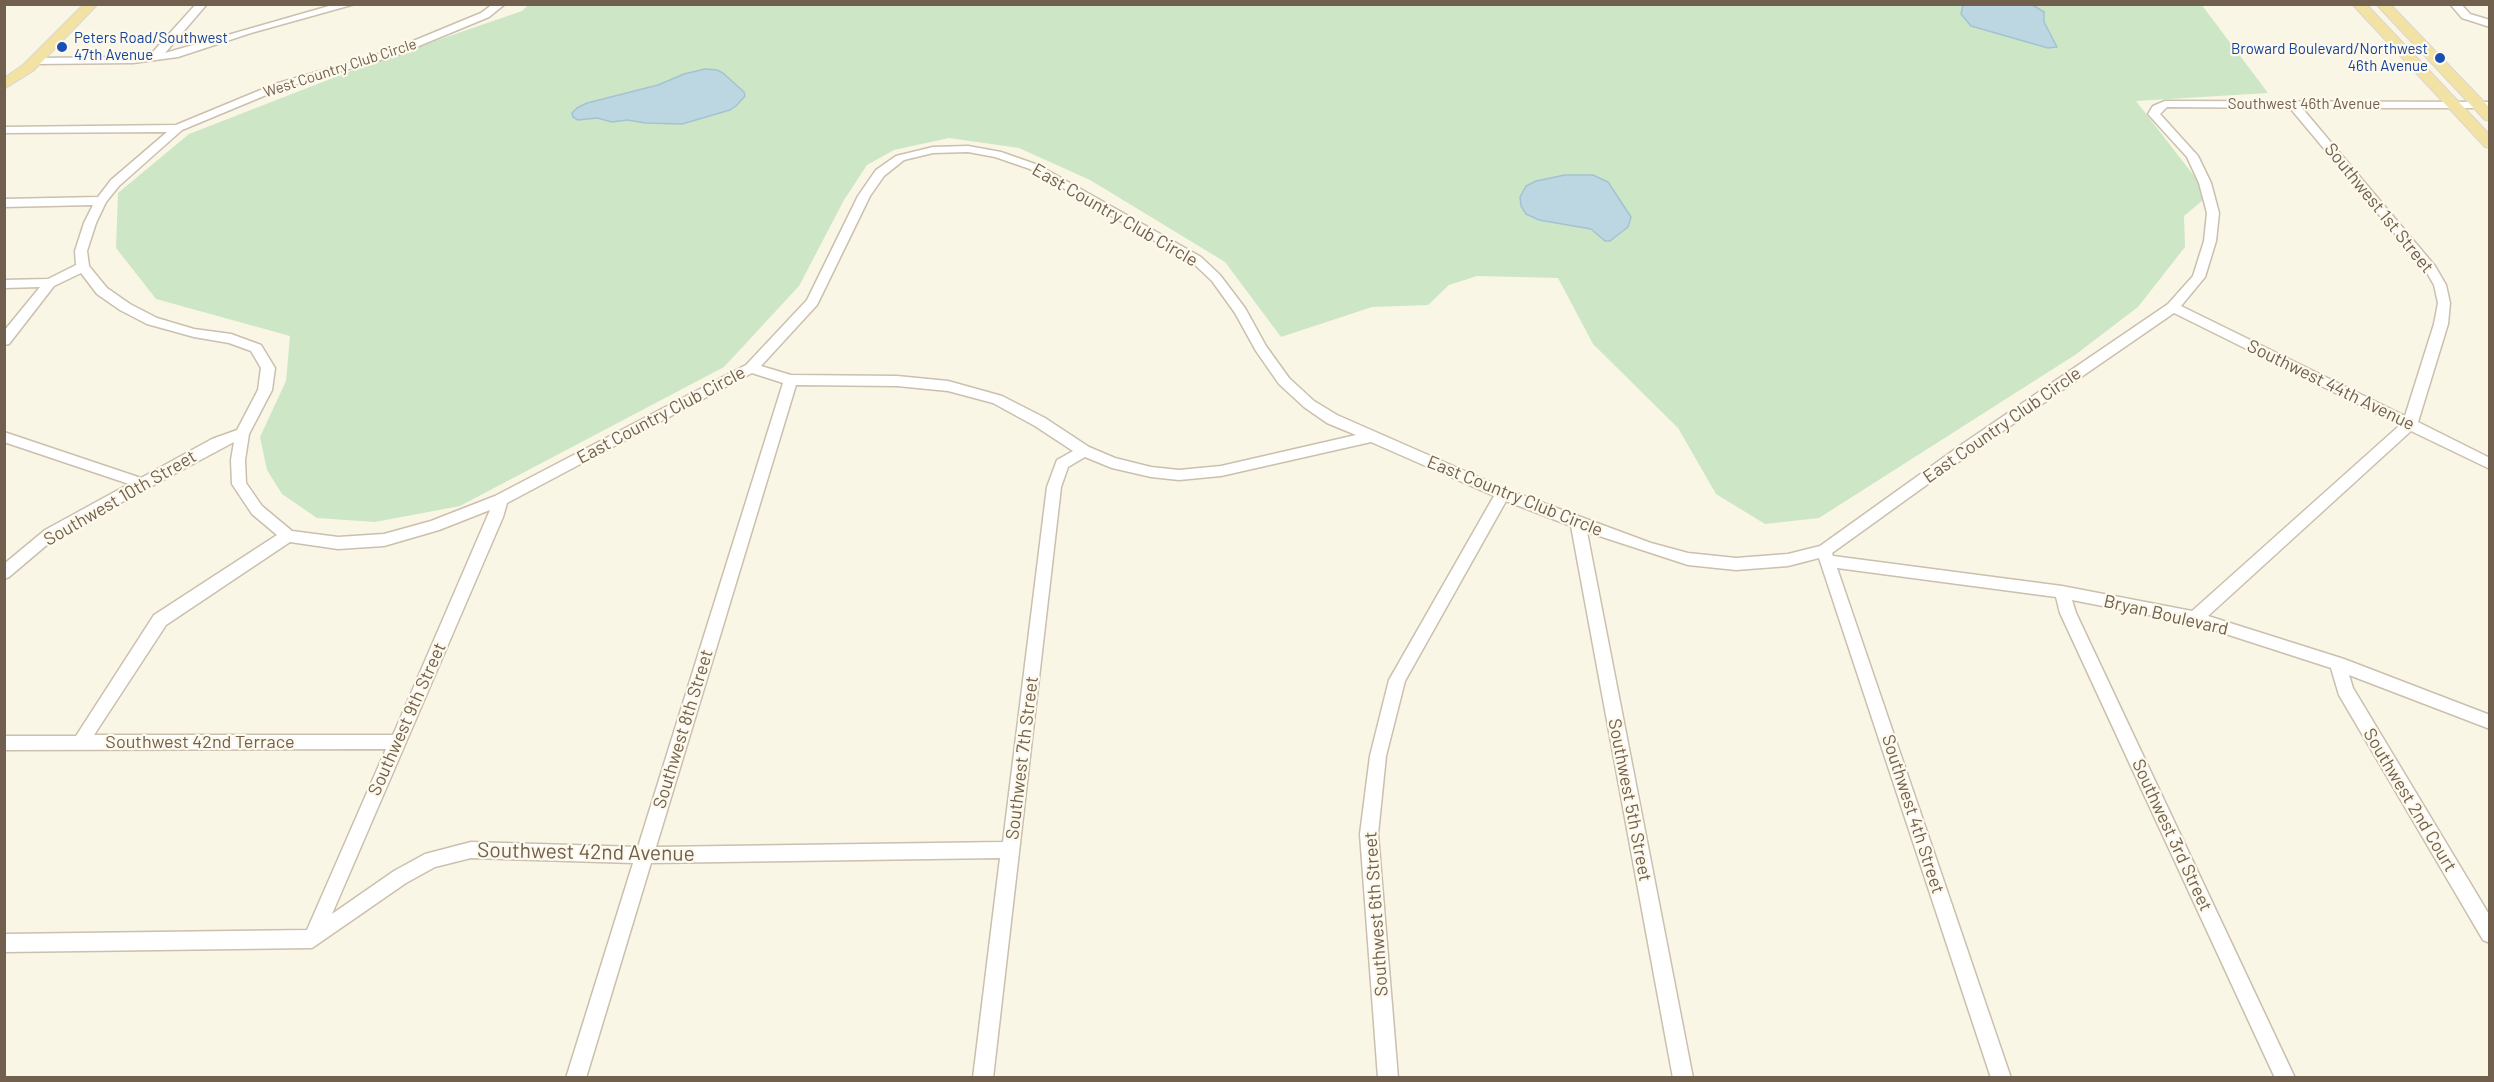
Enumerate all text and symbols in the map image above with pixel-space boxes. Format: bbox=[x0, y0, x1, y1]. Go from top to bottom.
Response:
place label: Peters Road/Southwest 47th Avenue bbox=[74, 29, 228, 64]
street label: West Country Club Circle bbox=[261, 35, 419, 101]
marker: Peters Road/Southwest 47th Avenue bbox=[55, 40, 69, 54]
place label: Broward Boulevard/Northwest 46th Avenue bbox=[2231, 40, 2428, 75]
marker: Broward Boulevard/Northwest 46th Avenue bbox=[2433, 51, 2447, 65]
street label: Southwest 46th Avenue bbox=[2228, 95, 2380, 113]
street label: Southwest 1st Street bbox=[2320, 139, 2438, 277]
street label: East Country Club Circle bbox=[1028, 159, 1202, 271]
street label: Southwest 44th Avenue bbox=[2244, 335, 2418, 435]
street label: East Country Club Circle bbox=[573, 361, 749, 469]
street label: East Country Club Circle bbox=[1919, 362, 2085, 488]
street label: Southwest 10th Street bbox=[40, 446, 200, 550]
street label: East Country Club Circle bbox=[1424, 451, 1606, 541]
street label: Bryan Boulevard bbox=[2102, 590, 2230, 640]
street label: Southwest 9th Street bbox=[364, 639, 450, 799]
street label: Southwest 8th Street bbox=[649, 647, 717, 811]
street label: Southwest 7th Street bbox=[1001, 675, 1043, 841]
street label: Southwest 5th Street bbox=[1604, 717, 1656, 883]
street label: Southwest 2nd Court bbox=[2359, 724, 2461, 876]
street label: Southwest 42nd Terrace bbox=[105, 731, 295, 753]
street label: Southwest 4th Street bbox=[1877, 732, 1949, 896]
street label: Southwest 3rd Street bbox=[2127, 756, 2217, 914]
street label: Southwest 6th Street bbox=[1359, 831, 1393, 997]
street label: Southwest 42nd Avenue bbox=[477, 838, 695, 866]

